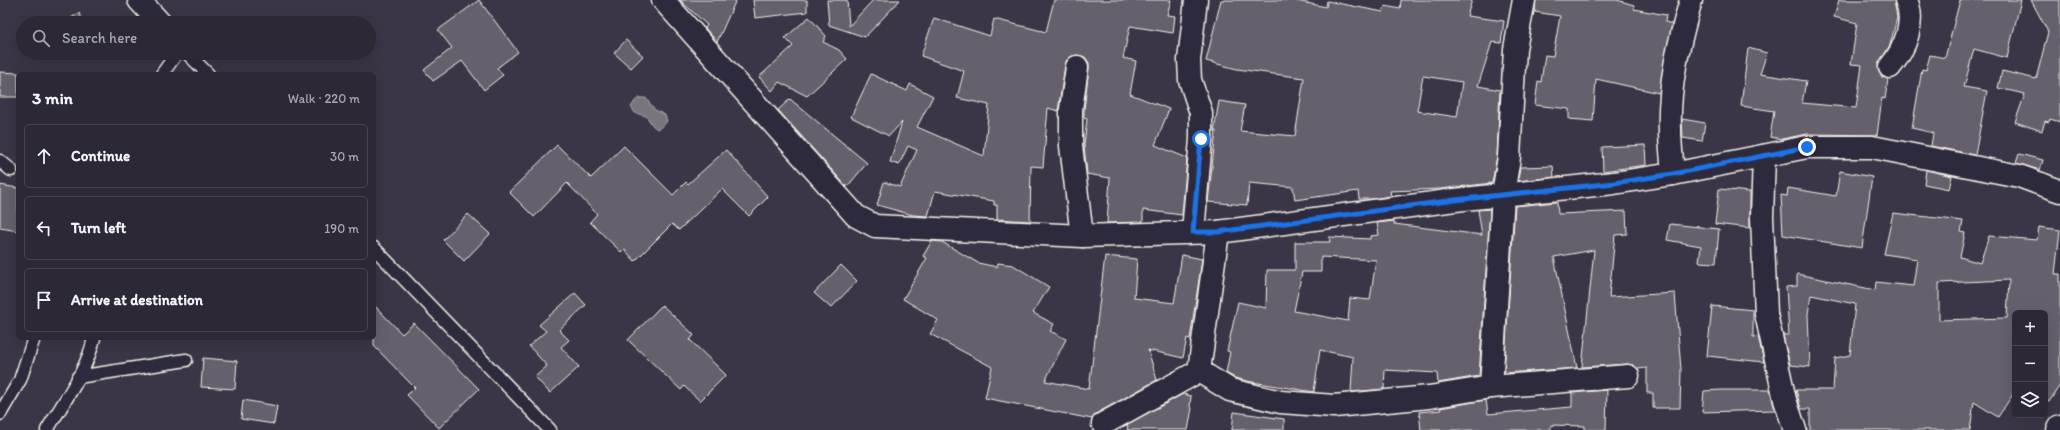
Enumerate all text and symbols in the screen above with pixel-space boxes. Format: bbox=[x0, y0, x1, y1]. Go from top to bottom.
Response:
search box bbox=[16, 16, 376, 60]
icon: search bbox=[30, 27, 52, 49]
text: Search here bbox=[62, 29, 137, 47]
text: 3 min bbox=[32, 88, 73, 108]
text: Walk · 220 m bbox=[288, 91, 360, 106]
route start bbox=[1192, 130, 1210, 148]
route end bbox=[1798, 138, 1816, 156]
icon: ahead bbox=[33, 145, 55, 167]
text: Continue bbox=[71, 147, 130, 165]
text: 30 m bbox=[330, 149, 359, 164]
icon: left bbox=[33, 217, 55, 239]
text: Turn left bbox=[71, 219, 126, 237]
text: 190 m bbox=[324, 221, 359, 236]
icon: arrive bbox=[33, 289, 55, 311]
text: Arrive at destination bbox=[71, 291, 203, 309]
map controls bbox=[2012, 310, 2048, 418]
button: + bbox=[2012, 310, 2048, 346]
button: − bbox=[2012, 346, 2048, 382]
button: layers bbox=[2012, 382, 2048, 418]

